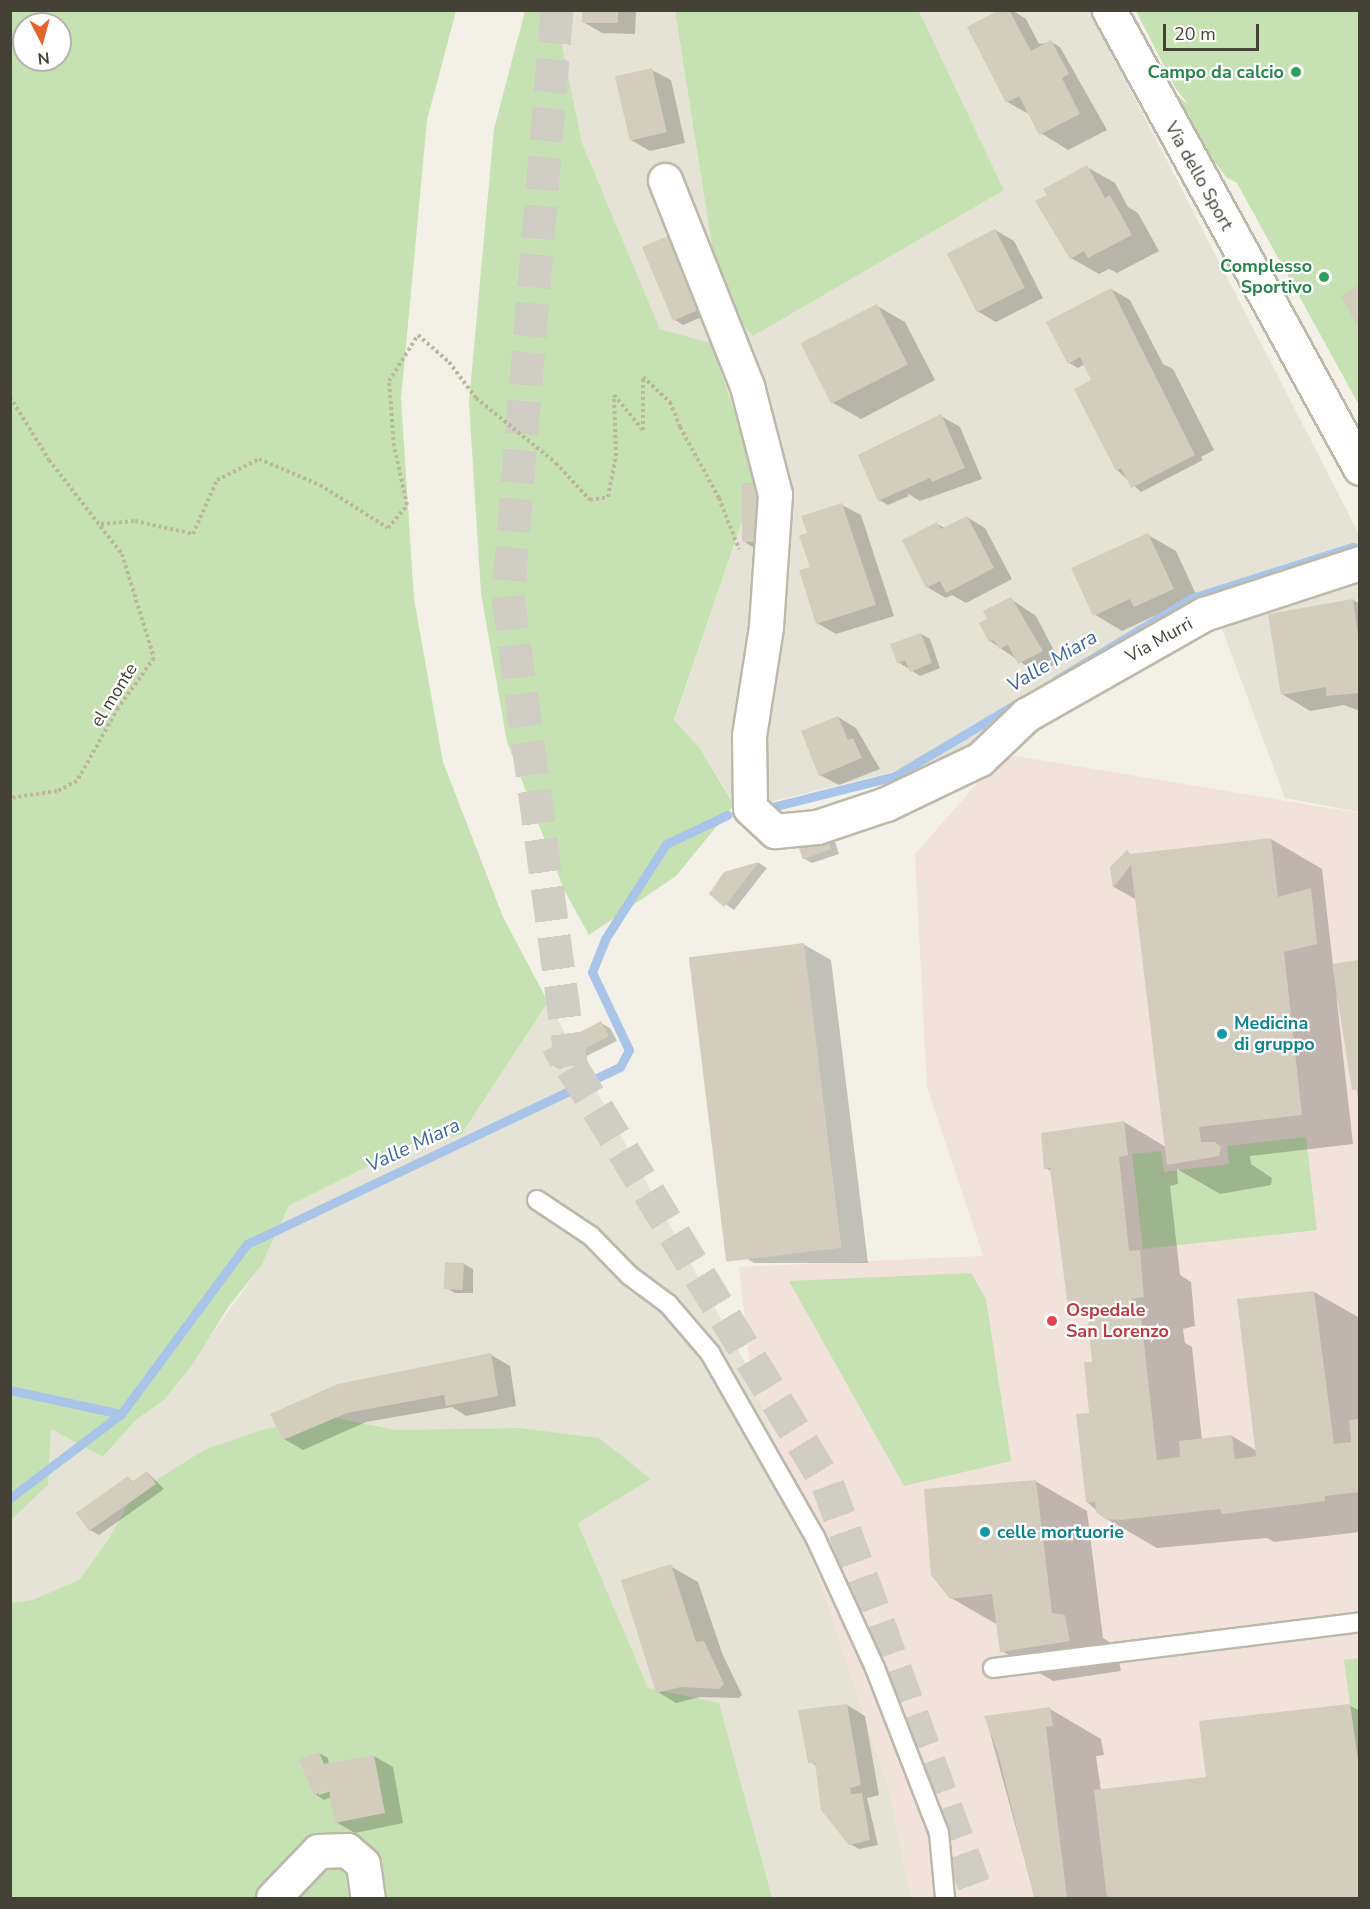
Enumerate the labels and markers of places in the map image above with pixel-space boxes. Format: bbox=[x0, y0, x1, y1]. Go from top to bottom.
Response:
place label: Campo da calcio bbox=[1148, 61, 1284, 83]
marker: Campo da calcio bbox=[1289, 65, 1303, 79]
place label: Complesso Sportivo bbox=[1220, 256, 1312, 298]
marker: Complesso Sportivo bbox=[1317, 270, 1331, 284]
place label: Medicina di gruppo bbox=[1234, 1013, 1315, 1056]
marker: Medicina di gruppo bbox=[1215, 1027, 1229, 1041]
place label: Ospedale San Lorenzo bbox=[1066, 1300, 1169, 1342]
marker: Ospedale San Lorenzo bbox=[1043, 1312, 1061, 1330]
place label: celle mortuorie bbox=[997, 1521, 1124, 1543]
marker: celle mortuorie bbox=[978, 1525, 992, 1539]

